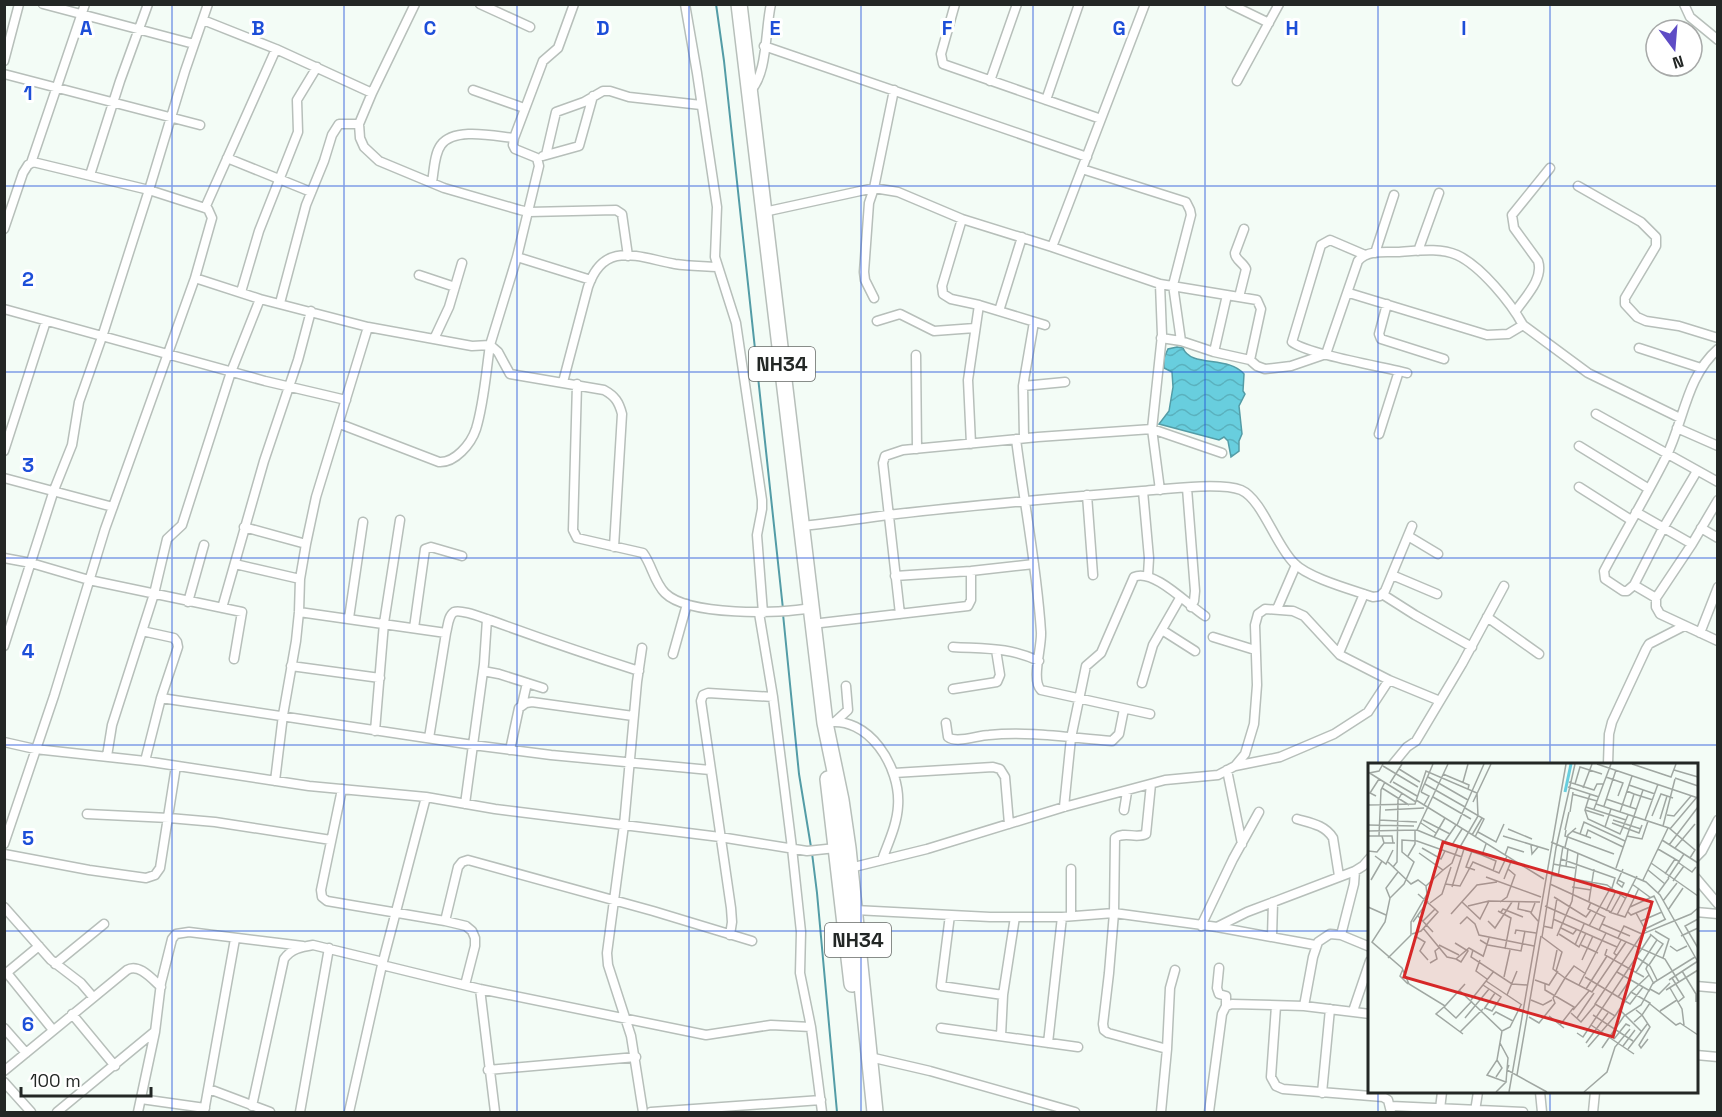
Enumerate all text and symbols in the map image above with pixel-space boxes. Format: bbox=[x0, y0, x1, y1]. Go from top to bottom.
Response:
text: A bbox=[80, 15, 93, 41]
text: B bbox=[251, 15, 265, 41]
text: C bbox=[424, 15, 437, 41]
text: D bbox=[596, 15, 610, 41]
text: E bbox=[769, 15, 781, 41]
text: F bbox=[942, 15, 953, 41]
text: G bbox=[1112, 15, 1126, 41]
text: H bbox=[1285, 15, 1299, 41]
text: I bbox=[1461, 15, 1467, 41]
north arrow bbox=[1644, 18, 1704, 78]
text: N bbox=[1670, 50, 1686, 74]
text: 1 bbox=[23, 80, 33, 106]
text: 2 bbox=[22, 266, 34, 292]
road number: NH34 bbox=[749, 347, 815, 381]
text: 3 bbox=[22, 452, 34, 478]
text: 4 bbox=[22, 638, 35, 664]
inset map bbox=[1368, 763, 1698, 1093]
text: 5 bbox=[22, 825, 34, 851]
road number: NH34 bbox=[825, 923, 891, 957]
text: 6 bbox=[22, 1011, 34, 1037]
scale bar bbox=[21, 1060, 152, 1098]
text: 100 m bbox=[30, 1069, 81, 1092]

